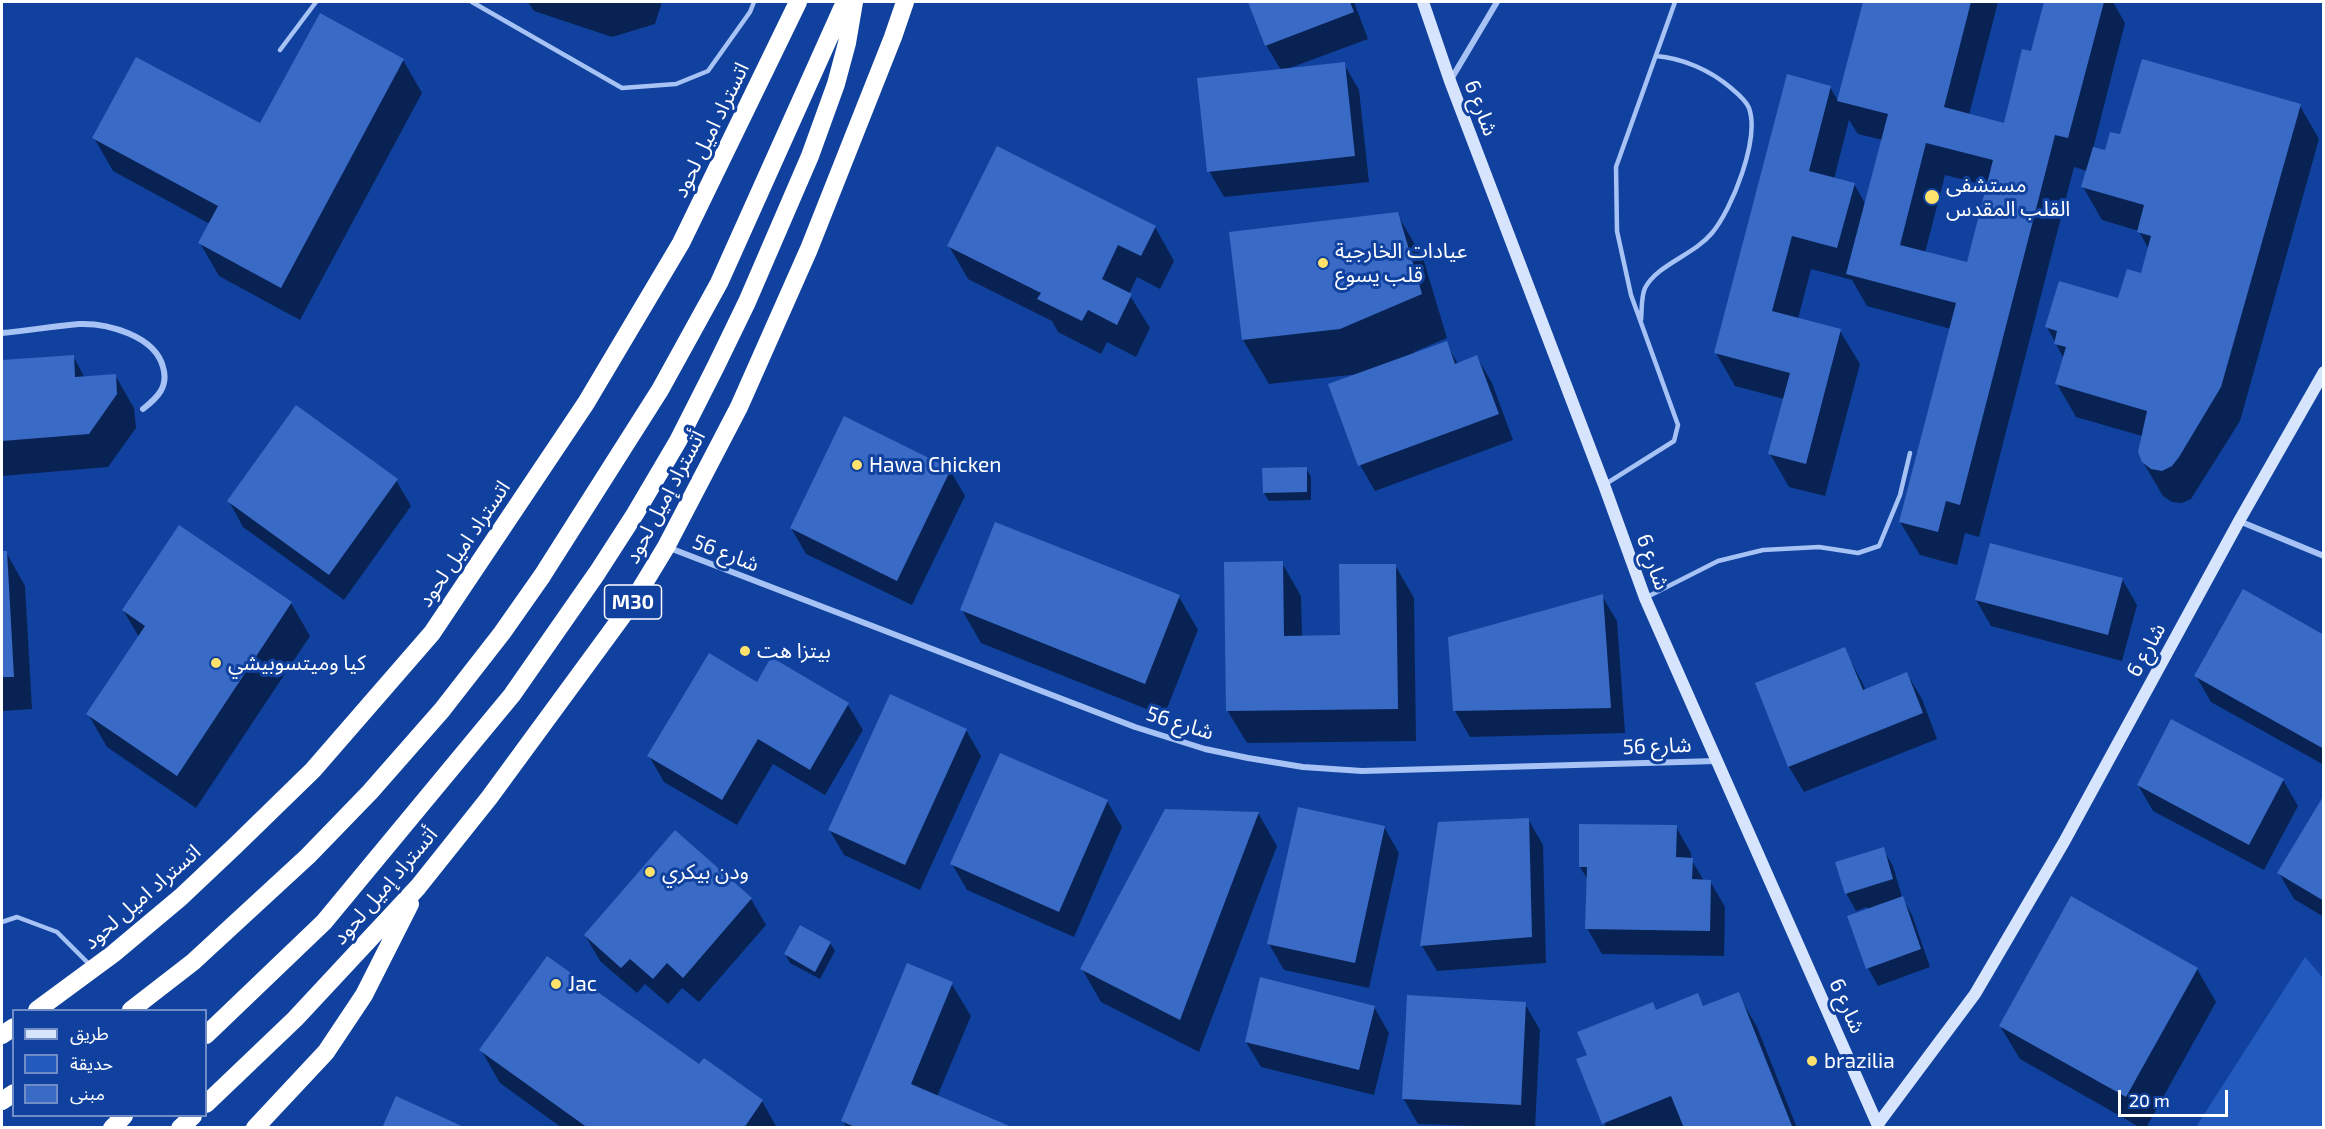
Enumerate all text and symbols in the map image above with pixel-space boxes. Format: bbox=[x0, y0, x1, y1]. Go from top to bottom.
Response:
street label: اتستراد اميل لحود bbox=[667, 58, 755, 202]
street label: شارع 6 bbox=[1459, 77, 1503, 139]
place label: مستشفى القلب المقدس bbox=[1946, 172, 2070, 222]
marker: مستشفى القلب المقدس bbox=[1923, 188, 1941, 206]
place label: عيادات الخارجية قلب يسوع bbox=[1335, 238, 1467, 288]
marker: عيادات الخارجية قلب يسوع bbox=[1316, 256, 1330, 270]
street label: أتستراد إميل لحود bbox=[619, 426, 711, 568]
place label: Hawa Chicken bbox=[869, 452, 1002, 478]
marker: Hawa Chicken bbox=[850, 458, 864, 472]
street label: اتستراد اميل لحود bbox=[412, 476, 516, 612]
street label: شارع 56 bbox=[689, 529, 763, 577]
street label: شارع 6 bbox=[1631, 531, 1675, 593]
road number: M30 bbox=[604, 585, 662, 619]
street label: شارع 6 bbox=[2121, 619, 2171, 681]
place label: بيتزا هت bbox=[757, 638, 831, 664]
marker: بيتزا هت bbox=[738, 644, 752, 658]
place label: كيا وميتسوبيشي bbox=[228, 650, 366, 676]
marker: كيا وميتسوبيشي bbox=[209, 656, 223, 670]
street label: شارع 56 bbox=[1143, 701, 1217, 745]
street label: شارع 56 bbox=[1622, 732, 1692, 760]
street label: أتستراد إميل لحود bbox=[327, 822, 443, 950]
street label: اتستراد اميل لحود bbox=[78, 839, 206, 955]
place label: ودن بيكري bbox=[662, 859, 749, 885]
marker: ودن بيكري bbox=[643, 865, 657, 879]
place label: Jac bbox=[568, 971, 597, 997]
street label: شارع 6 bbox=[1824, 975, 1870, 1037]
marker: Jac bbox=[549, 977, 563, 991]
legend bbox=[12, 1009, 207, 1117]
text: طريق bbox=[70, 1022, 109, 1044]
place label: brazilia bbox=[1824, 1048, 1895, 1074]
text: حديقة bbox=[70, 1052, 113, 1074]
marker: brazilia bbox=[1805, 1054, 1819, 1068]
scale bar bbox=[2121, 1078, 2230, 1116]
text: مبنى bbox=[70, 1082, 105, 1104]
text: 20 m bbox=[2129, 1089, 2170, 1111]

